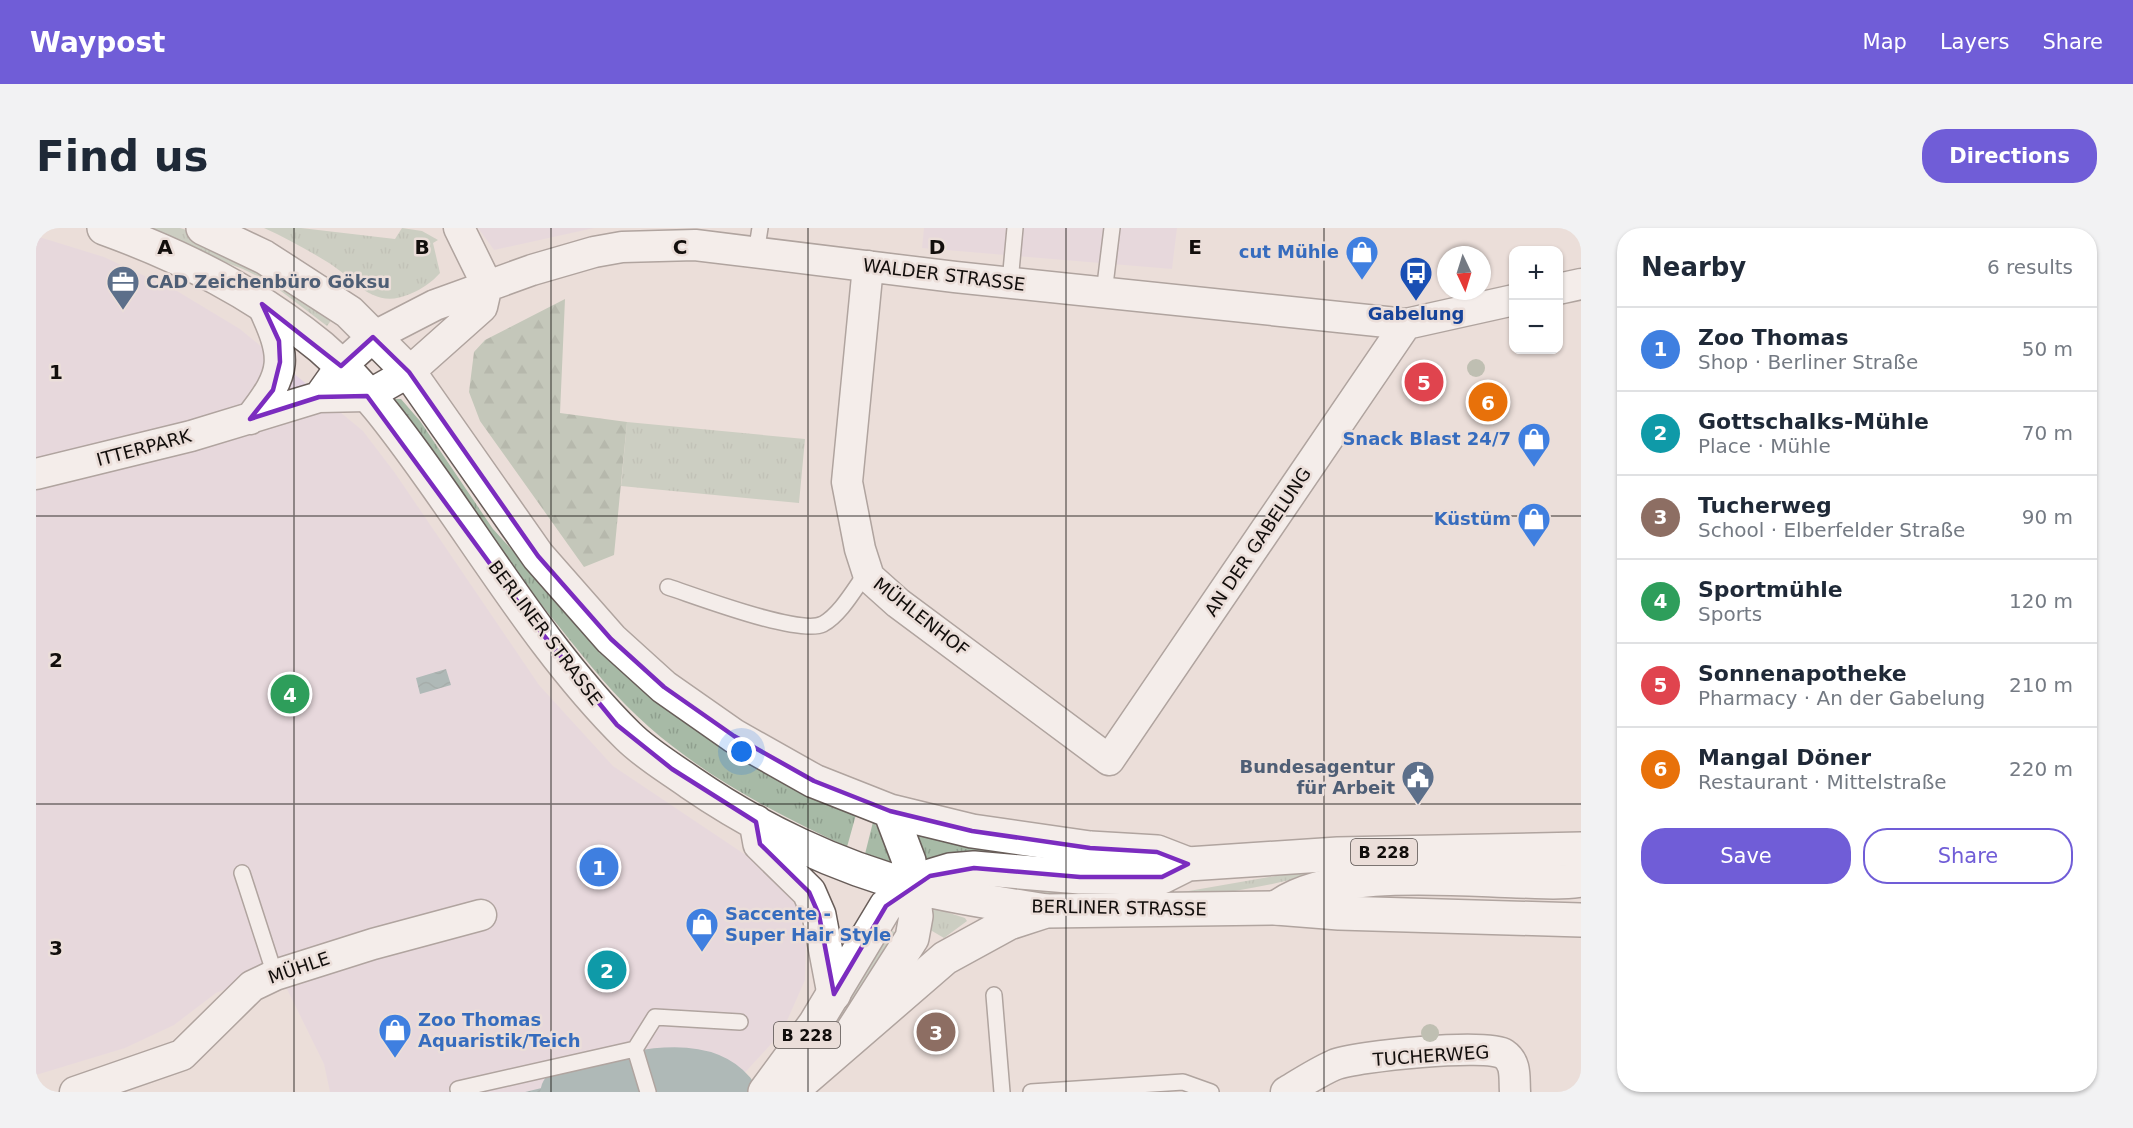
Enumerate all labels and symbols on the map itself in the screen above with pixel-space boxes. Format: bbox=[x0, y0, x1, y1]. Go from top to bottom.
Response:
shop icon: cut Mühle bbox=[1344, 234, 1380, 281]
text: A bbox=[157, 235, 173, 259]
text: B bbox=[414, 235, 430, 259]
text: C bbox=[673, 235, 687, 259]
text: D bbox=[929, 235, 945, 259]
text: E bbox=[1188, 235, 1202, 259]
place label: cut Mühle bbox=[1239, 241, 1339, 262]
north arrow bbox=[1437, 246, 1491, 300]
street label: WALDER STRASSE bbox=[862, 254, 1026, 295]
bus stop icon: Gabelung bbox=[1398, 255, 1434, 302]
office icon: CAD Zeichenbüro Göksu bbox=[105, 264, 141, 311]
place label: CAD Zeichenbüro Göksu bbox=[146, 271, 390, 292]
place label: Gabelung bbox=[1368, 303, 1464, 324]
text: 1 bbox=[49, 360, 63, 384]
pin: 5 bbox=[1404, 360, 1444, 404]
pin: 6 bbox=[1468, 380, 1508, 424]
shop icon: Snack Blast 24/7 bbox=[1516, 421, 1552, 468]
street label: ITTERPARK bbox=[94, 424, 195, 470]
place label: Snack Blast 24/7 bbox=[1342, 428, 1511, 449]
street label: AN DER GABELUNG bbox=[1200, 463, 1315, 620]
shop icon: Küstüm bbox=[1516, 501, 1552, 548]
place label: Küstüm bbox=[1434, 508, 1511, 529]
street label: BERLINER STRASSE bbox=[484, 556, 607, 709]
street label: MÜHLENHOF bbox=[869, 573, 973, 660]
text: 2 bbox=[49, 648, 63, 672]
pin: 4 bbox=[270, 672, 310, 716]
your location bbox=[727, 737, 756, 766]
place label: Bundesagentur für Arbeit bbox=[1239, 756, 1395, 798]
public building icon: Bundesagentur für Arbeit bbox=[1400, 759, 1436, 806]
road number: B 228 bbox=[1351, 839, 1417, 865]
pin: 1 bbox=[580, 844, 618, 890]
street label: BERLINER STRASSE bbox=[1031, 895, 1207, 920]
place label: Saccente - Super Hair Style bbox=[725, 903, 891, 945]
shop icon: Saccente - Super Hair Style bbox=[684, 906, 720, 953]
text: 3 bbox=[49, 936, 63, 960]
street label: MÜHLE bbox=[265, 947, 332, 988]
pin: 2 bbox=[588, 948, 626, 992]
place label: Zoo Thomas Aquaristik/Teich bbox=[418, 1009, 581, 1051]
pin: 3 bbox=[916, 1010, 956, 1054]
shop icon: Zoo Thomas Aquaristik/Teich bbox=[377, 1012, 413, 1059]
road number: B 228 bbox=[774, 1022, 840, 1048]
street label: TUCHERWEG bbox=[1371, 1041, 1490, 1070]

